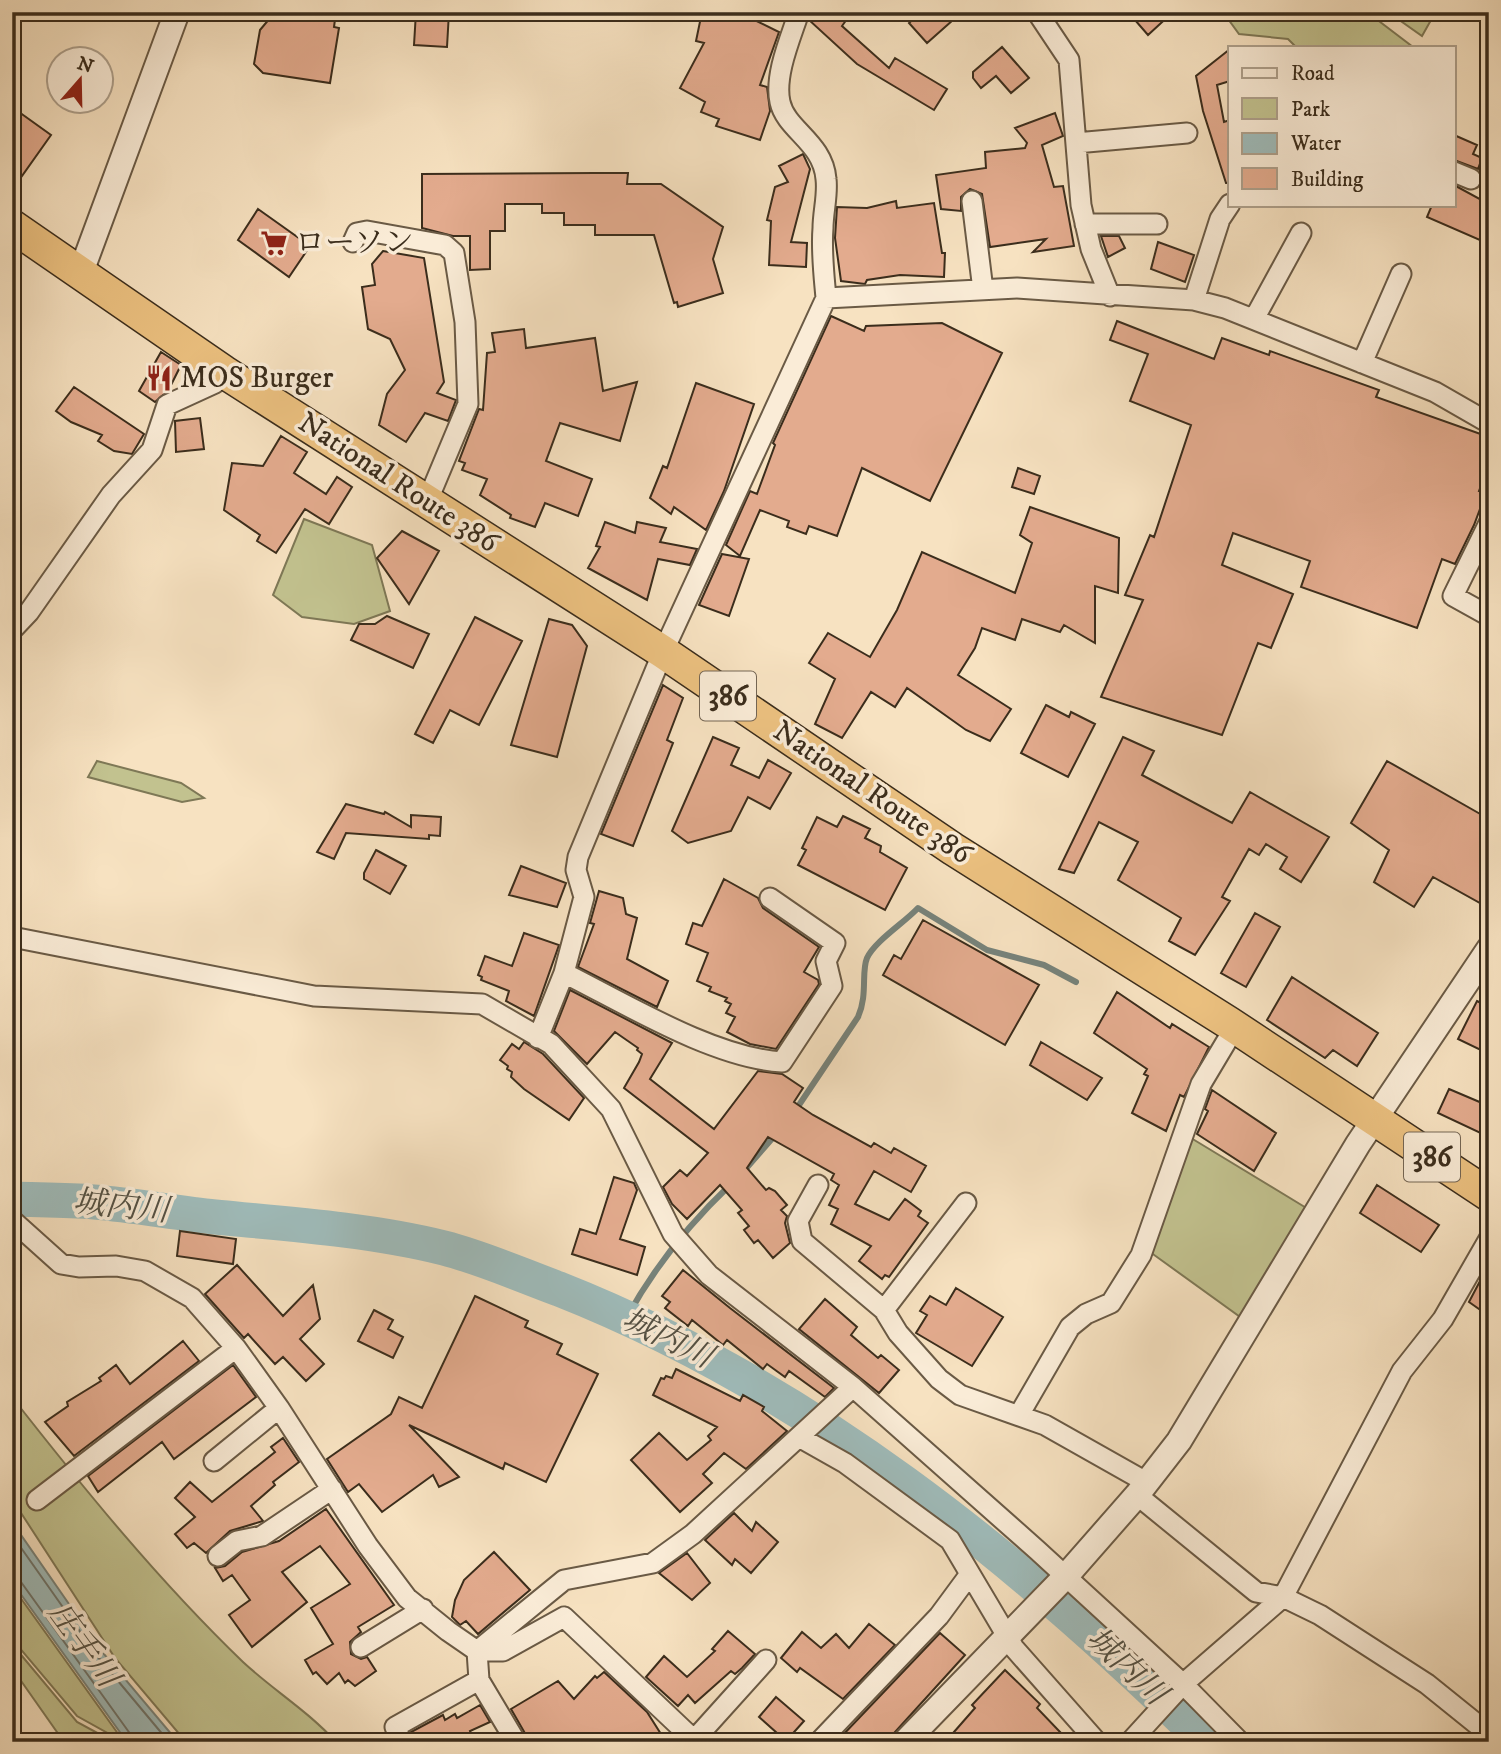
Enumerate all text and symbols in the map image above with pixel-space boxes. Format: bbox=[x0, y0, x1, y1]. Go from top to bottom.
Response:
north arrow bbox=[46, 46, 116, 116]
legend bbox=[1228, 46, 1456, 206]
text: N bbox=[74, 52, 97, 79]
text: Road bbox=[1291, 61, 1335, 87]
text: Park bbox=[1291, 97, 1331, 123]
text: Water bbox=[1290, 131, 1341, 157]
text: Building bbox=[1291, 167, 1364, 193]
place label: ローソン bbox=[295, 225, 414, 262]
supermarket icon: ローソン bbox=[259, 228, 289, 258]
place label: MOS Burger bbox=[180, 360, 333, 397]
restaurant icon: MOS Burger bbox=[144, 363, 174, 393]
street label: National Route 386 bbox=[291, 404, 506, 562]
road number: 386 bbox=[700, 672, 756, 720]
street label: National Route 386 bbox=[766, 713, 980, 874]
road number: 386 bbox=[1404, 1132, 1460, 1182]
water label: 城内川 bbox=[71, 1182, 174, 1232]
water label: 城内川 bbox=[615, 1300, 722, 1379]
water label: 庄手川 bbox=[39, 1594, 129, 1698]
water label: 城内川 bbox=[1077, 1620, 1177, 1716]

